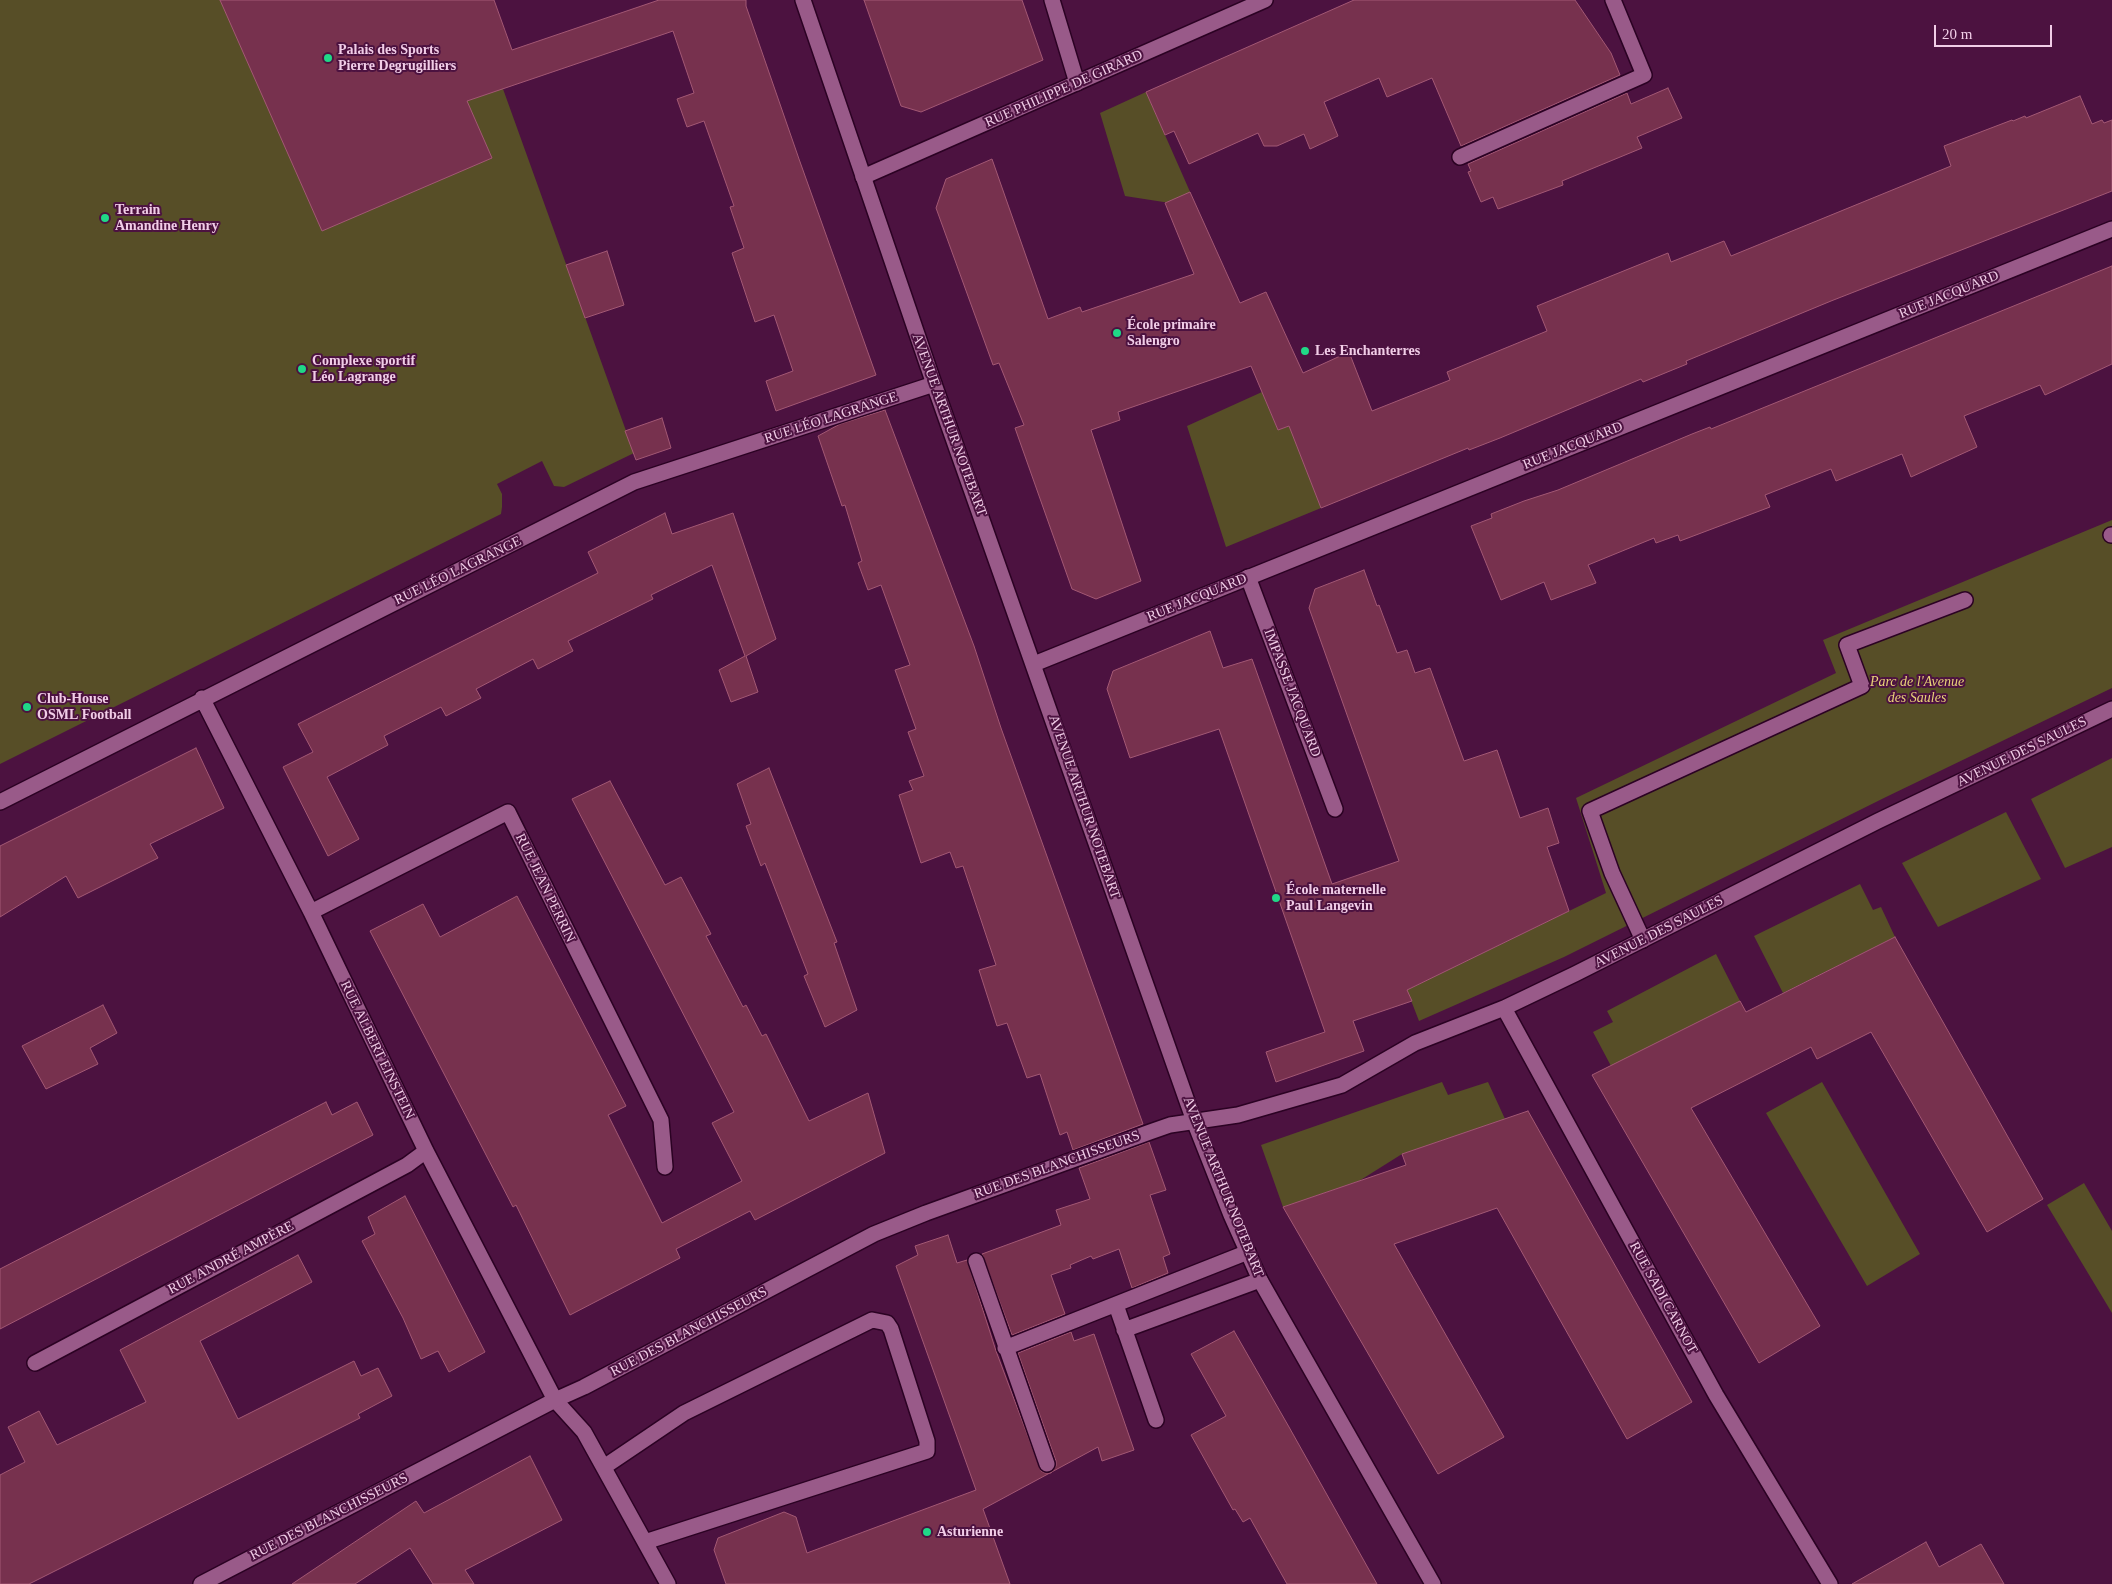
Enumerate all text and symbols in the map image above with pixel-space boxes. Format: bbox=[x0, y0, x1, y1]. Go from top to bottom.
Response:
scale bar bbox=[1937, 15, 2054, 47]
text: 20 m bbox=[1942, 26, 1972, 42]
place label: Palais des Sports Pierre Degrugilliers bbox=[338, 42, 456, 74]
street label: RUE PHILIPPE DE GIRARD bbox=[983, 47, 1145, 131]
marker: Palais des Sports Pierre Degrugilliers bbox=[322, 52, 334, 64]
place label: Terrain Amandine Henry bbox=[115, 202, 219, 234]
marker: Terrain Amandine Henry bbox=[99, 212, 111, 224]
street label: RUE JACQUARD bbox=[1897, 267, 2001, 323]
place label: École primaire Salengro bbox=[1127, 317, 1216, 350]
marker: École primaire Salengro bbox=[1111, 327, 1123, 339]
street label: AVENUE ARTHUR NOTEBART bbox=[908, 331, 990, 519]
place label: Les Enchanterres bbox=[1315, 343, 1420, 359]
marker: Les Enchanterres bbox=[1299, 345, 1311, 357]
place label: Complexe sportif Léo Lagrange bbox=[312, 353, 415, 386]
marker: Complexe sportif Léo Lagrange bbox=[296, 363, 308, 375]
street label: RUE LÉO LAGRANGE bbox=[762, 389, 900, 447]
street label: RUE JACQUARD bbox=[1521, 418, 1625, 474]
street label: RUE LÉO LAGRANGE bbox=[392, 533, 524, 609]
street label: RUE JACQUARD bbox=[1145, 570, 1249, 626]
street label: IMPASSE JACQUARD bbox=[1260, 626, 1324, 760]
park label: Parc de l'Avenue des Saules bbox=[1870, 674, 1964, 706]
place label: Club-House OSML Football bbox=[37, 691, 132, 724]
marker: Club-House OSML Football bbox=[21, 701, 33, 713]
street label: AVENUE ARTHUR NOTEBART bbox=[1045, 713, 1123, 901]
street label: AVENUE DES SAULES bbox=[1954, 713, 2090, 791]
street label: RUE JEAN PERRIN bbox=[511, 831, 579, 945]
place label: École maternelle Paul Langevin bbox=[1286, 882, 1386, 914]
marker: École maternelle Paul Langevin bbox=[1270, 892, 1282, 904]
street label: AVENUE DES SAULES bbox=[1592, 892, 1726, 972]
street label: RUE ALBERT EINSTEIN bbox=[336, 978, 418, 1122]
street label: AVENUE ARTHUR NOTEBART bbox=[1179, 1094, 1267, 1280]
street label: RUE DES BLANCHISSEURS bbox=[972, 1127, 1142, 1203]
street label: RUE ANDRÉ AMPÈRE bbox=[165, 1218, 297, 1298]
street label: RUE SADI CARNOT bbox=[1625, 1239, 1701, 1357]
street label: RUE DES BLANCHISSEURS bbox=[608, 1283, 770, 1381]
street label: RUE DES BLANCHISSEURS bbox=[247, 1470, 411, 1564]
place label: Asturienne bbox=[937, 1524, 1003, 1540]
marker: Asturienne bbox=[921, 1526, 933, 1538]

